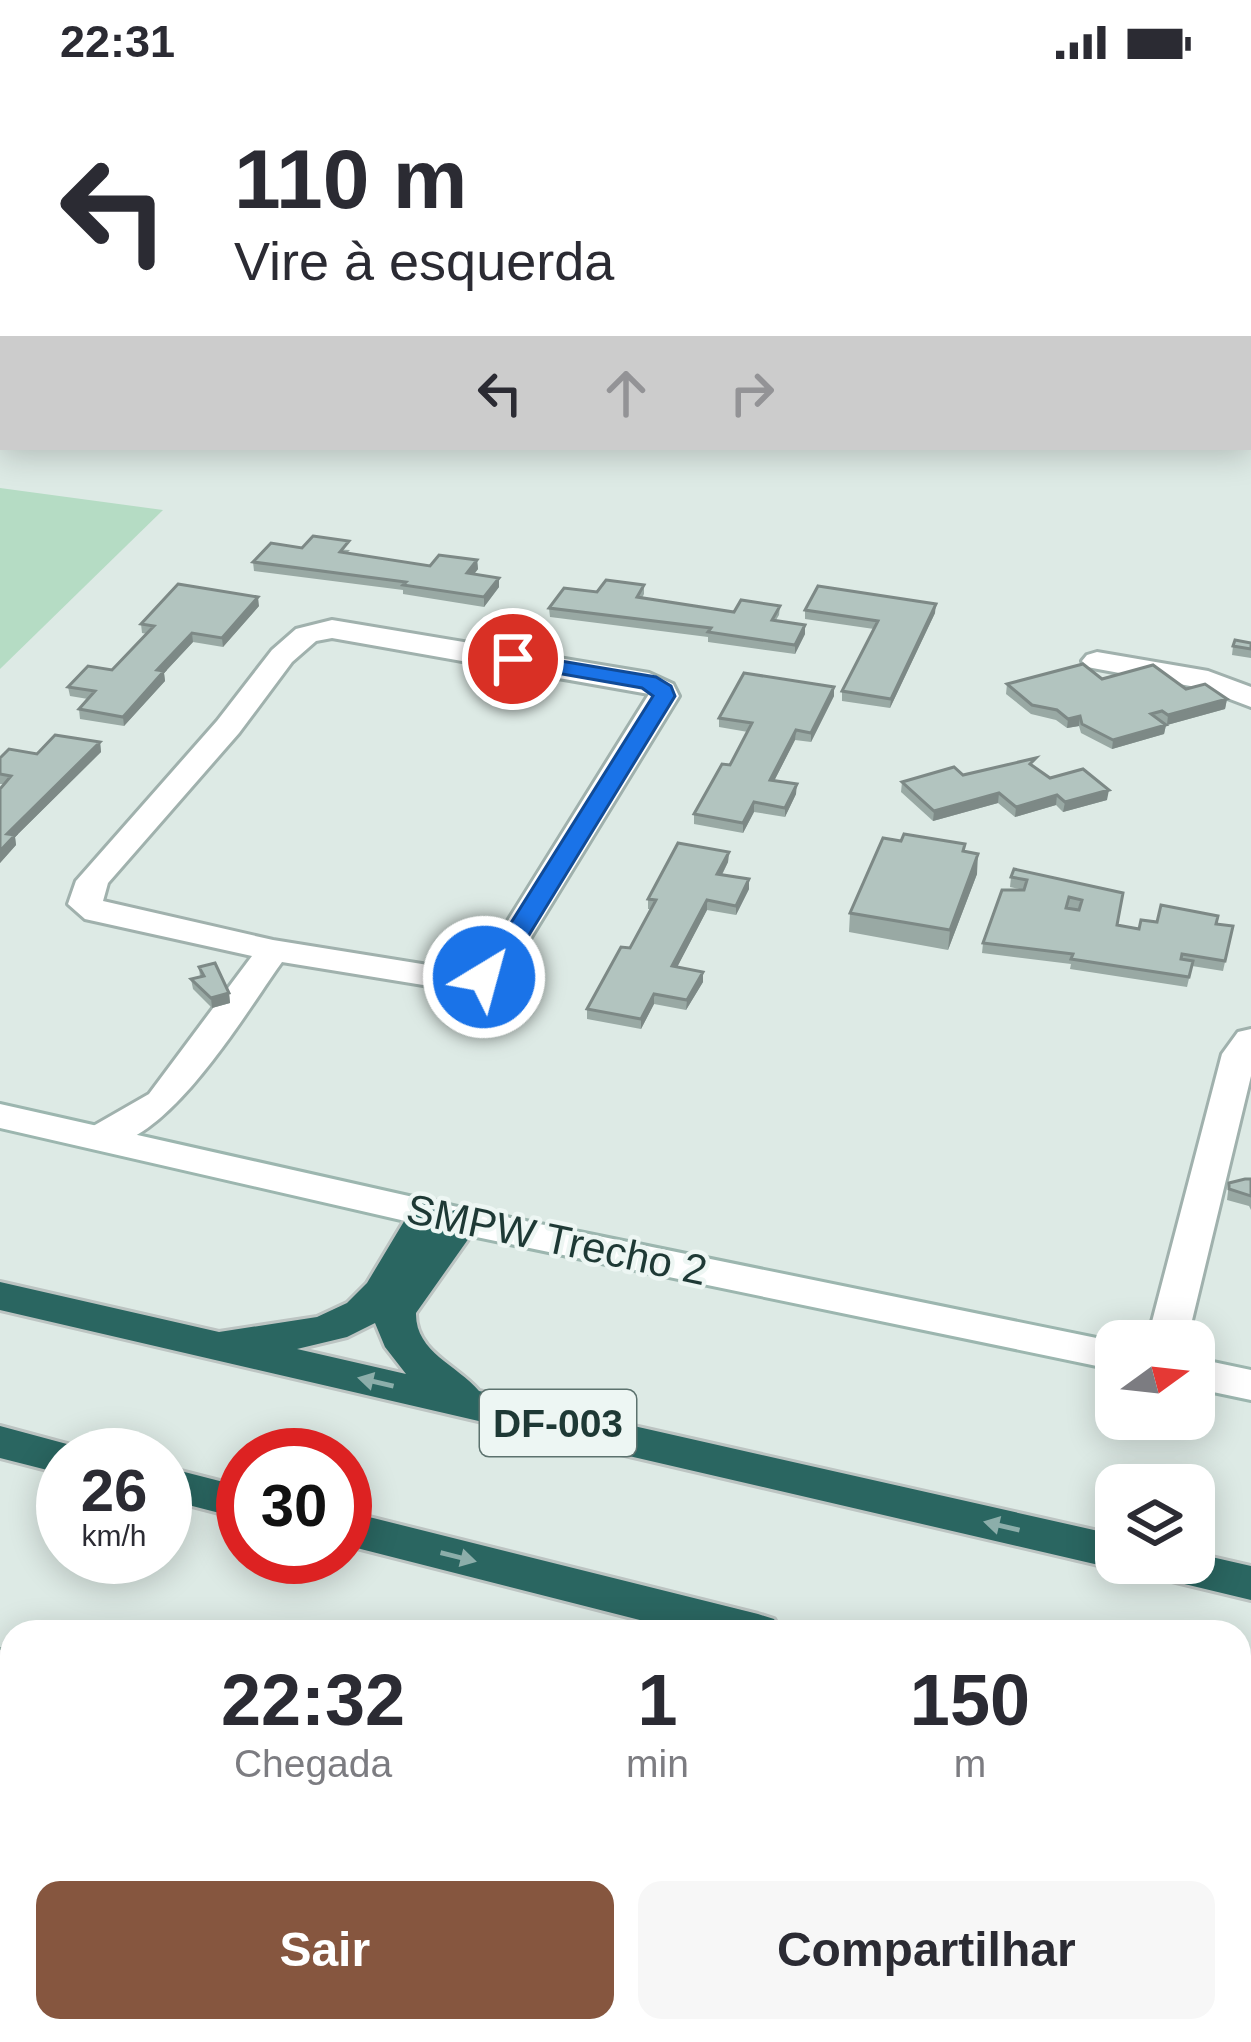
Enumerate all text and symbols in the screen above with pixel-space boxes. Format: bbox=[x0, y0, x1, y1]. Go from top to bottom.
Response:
text: 22:31 bbox=[60, 16, 175, 67]
icon: left bbox=[36, 132, 192, 288]
text: 110 m bbox=[234, 132, 468, 226]
text: Vire à esquerda bbox=[234, 231, 614, 291]
icon: left bbox=[467, 360, 533, 426]
icon: ahead bbox=[593, 360, 659, 426]
icon: right bbox=[719, 360, 785, 426]
pin bbox=[462, 608, 564, 710]
icon: arrive bbox=[480, 626, 546, 692]
position arrow bbox=[421, 914, 547, 1040]
street label: SMPW Trecho 2 bbox=[402, 1185, 711, 1294]
north arrow bbox=[1095, 1320, 1215, 1440]
map controls bbox=[1095, 1320, 1215, 1584]
one-way arrow bbox=[358, 1372, 395, 1391]
road number: DF-003 bbox=[480, 1390, 636, 1456]
speed limit sign: 30 bbox=[216, 1428, 372, 1584]
text: 26 bbox=[81, 1457, 147, 1524]
button: layers bbox=[1095, 1464, 1215, 1584]
one-way arrow bbox=[983, 1516, 1020, 1535]
text: km/h bbox=[81, 1519, 147, 1552]
one-way arrow bbox=[440, 1548, 477, 1567]
text: 22:32 bbox=[221, 1660, 405, 1740]
text: 1 bbox=[637, 1660, 678, 1740]
text: 150 bbox=[910, 1660, 1030, 1740]
text: Chegada bbox=[234, 1742, 392, 1785]
text: min bbox=[626, 1742, 689, 1785]
text: m bbox=[954, 1742, 986, 1785]
button: Sair bbox=[36, 1881, 614, 2019]
button: Compartilhar bbox=[638, 1881, 1215, 2019]

